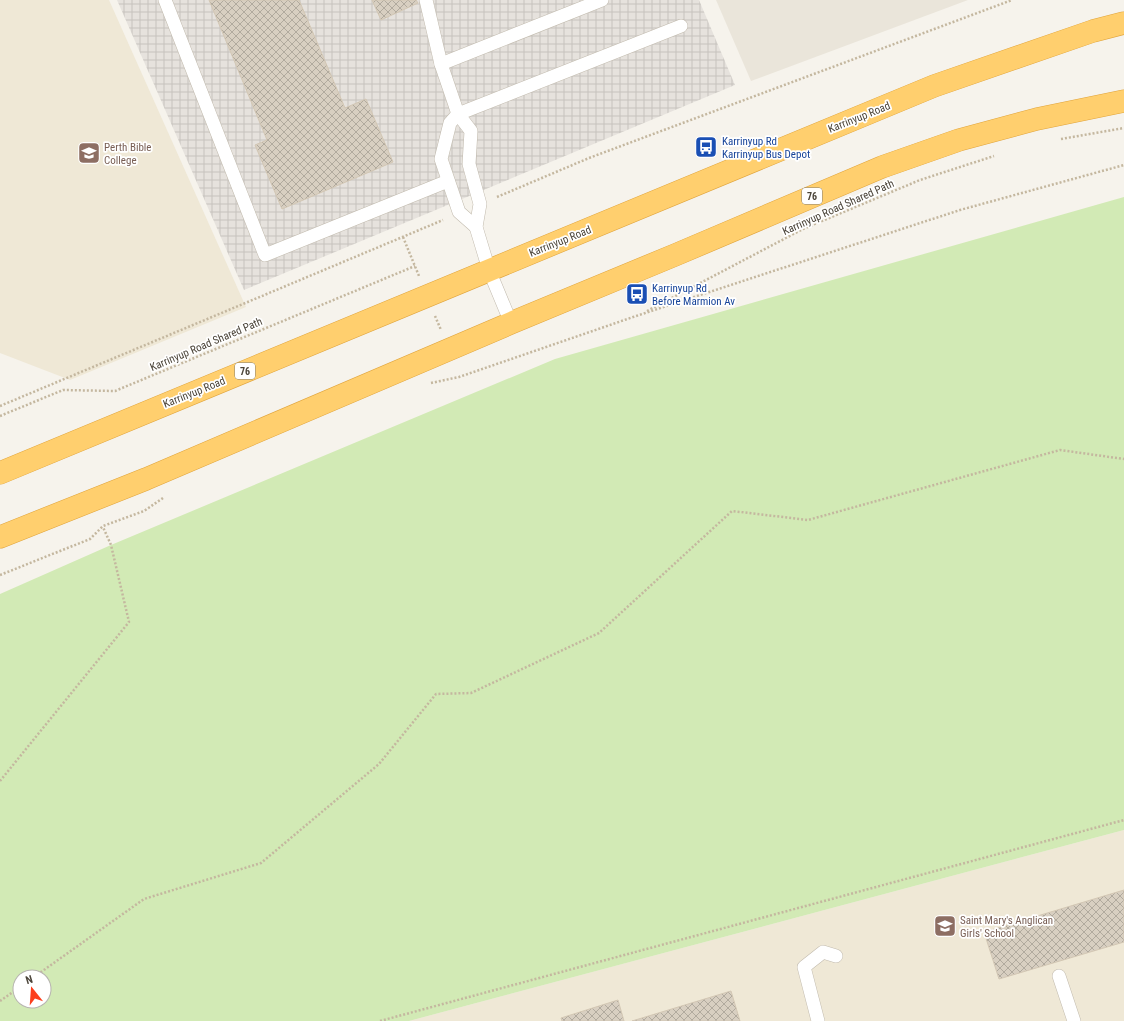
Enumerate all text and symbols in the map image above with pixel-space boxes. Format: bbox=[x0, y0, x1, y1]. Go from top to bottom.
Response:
street label: Karrinyup Road bbox=[826, 99, 892, 136]
bus stop icon: Karrinyup Rd Karrinyup Bus Depot bbox=[693, 134, 719, 160]
place label: Karrinyup Rd Karrinyup Bus Depot bbox=[722, 135, 810, 161]
school or university icon: Perth Bible College bbox=[76, 140, 102, 166]
place label: Perth Bible College bbox=[104, 141, 152, 167]
street label: Karrinyup Road Shared Path bbox=[780, 177, 896, 238]
road number: 76 bbox=[802, 188, 822, 204]
street label: Karrinyup Road bbox=[527, 223, 593, 260]
bus stop icon: Karrinyup Rd Before Marmion Av bbox=[624, 281, 650, 307]
place label: Karrinyup Rd Before Marmion Av bbox=[652, 282, 735, 308]
street label: Karrinyup Road Shared Path bbox=[148, 315, 264, 374]
road number: 76 bbox=[235, 363, 255, 379]
street label: Karrinyup Road bbox=[161, 374, 227, 411]
school or university icon: Saint Mary's Anglican Girls' School bbox=[932, 913, 958, 939]
place label: Saint Mary's Anglican Girls' School bbox=[960, 914, 1053, 940]
north arrow bbox=[12, 969, 52, 1009]
text: N bbox=[24, 973, 35, 987]

